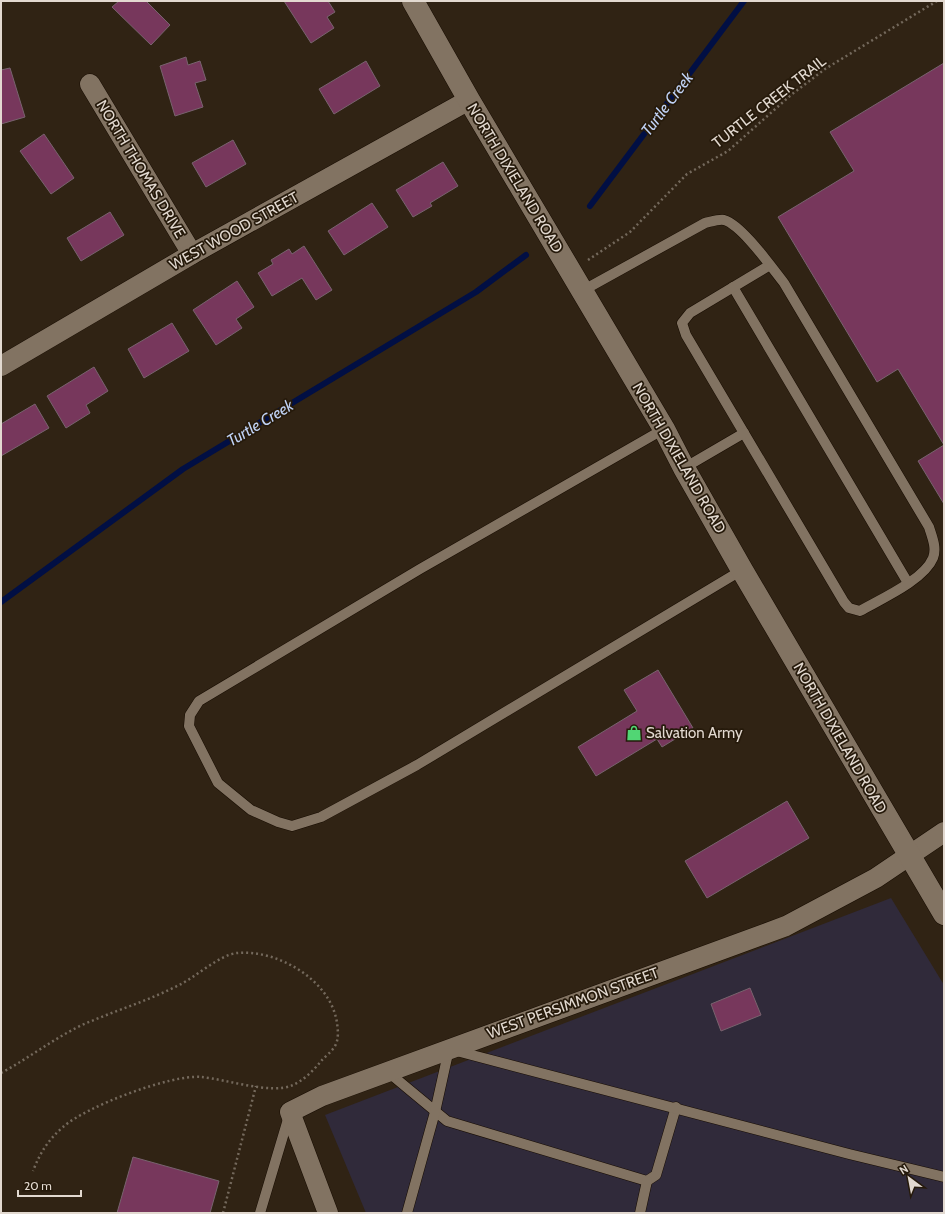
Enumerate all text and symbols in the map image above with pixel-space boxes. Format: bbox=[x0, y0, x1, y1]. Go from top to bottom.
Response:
street label: TURTLE CREEK TRAIL bbox=[709, 52, 830, 152]
water label: Turtle Creek bbox=[637, 68, 698, 139]
street label: NORTH THOMAS DRIVE bbox=[93, 97, 189, 241]
street label: NORTH DIXIELAND ROAD bbox=[463, 100, 567, 256]
street label: WEST WOOD STREET bbox=[166, 188, 302, 274]
street label: NORTH DIXIELAND ROAD bbox=[628, 380, 730, 537]
water label: Turtle Creek bbox=[223, 395, 298, 450]
street label: NORTH DIXIELAND ROAD bbox=[789, 660, 891, 817]
shop icon: Salvation Army bbox=[625, 724, 643, 742]
place label: Salvation Army bbox=[646, 724, 743, 742]
street label: WEST PERSIMMON STREET bbox=[485, 964, 661, 1042]
north arrow bbox=[889, 1158, 929, 1198]
text: N bbox=[897, 1162, 911, 1178]
scale bar bbox=[18, 1172, 81, 1198]
text: 20 m bbox=[24, 1178, 52, 1193]

